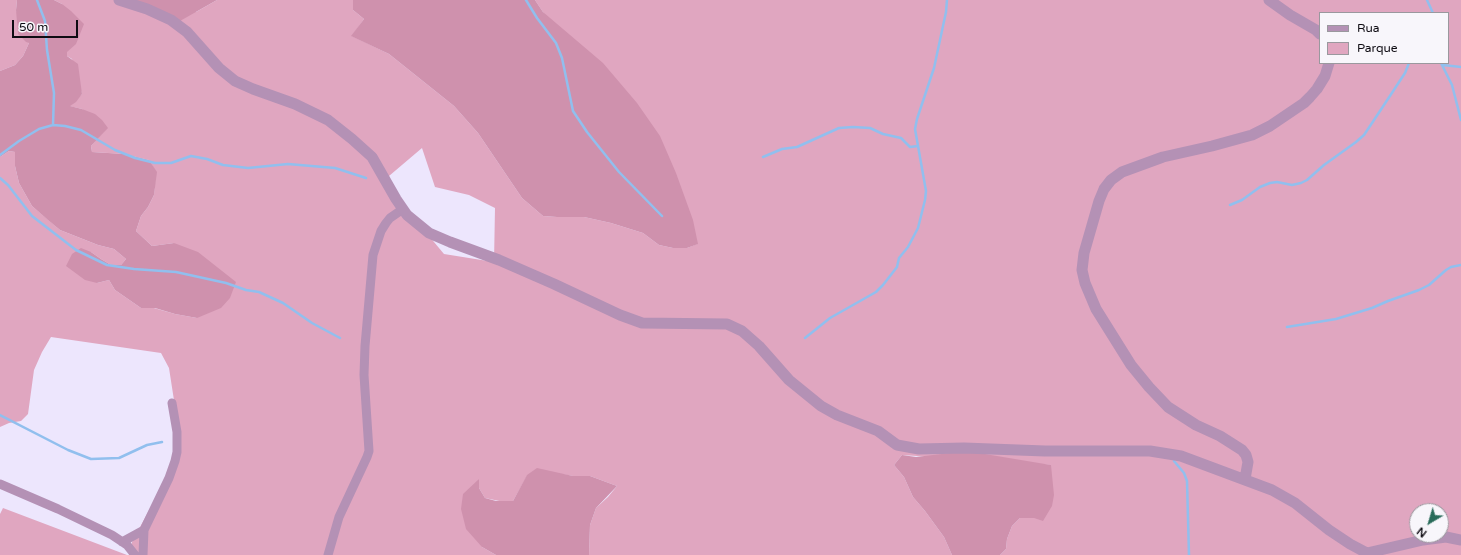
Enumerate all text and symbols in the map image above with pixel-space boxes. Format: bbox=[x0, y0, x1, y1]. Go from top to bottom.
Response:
scale bar bbox=[14, 12, 80, 38]
legend bbox=[1319, 12, 1449, 64]
text: 50 m bbox=[19, 20, 48, 34]
text: Rua bbox=[1357, 21, 1380, 35]
text: Parque bbox=[1357, 41, 1398, 55]
north arrow bbox=[1409, 503, 1449, 543]
text: N bbox=[1414, 524, 1429, 540]

